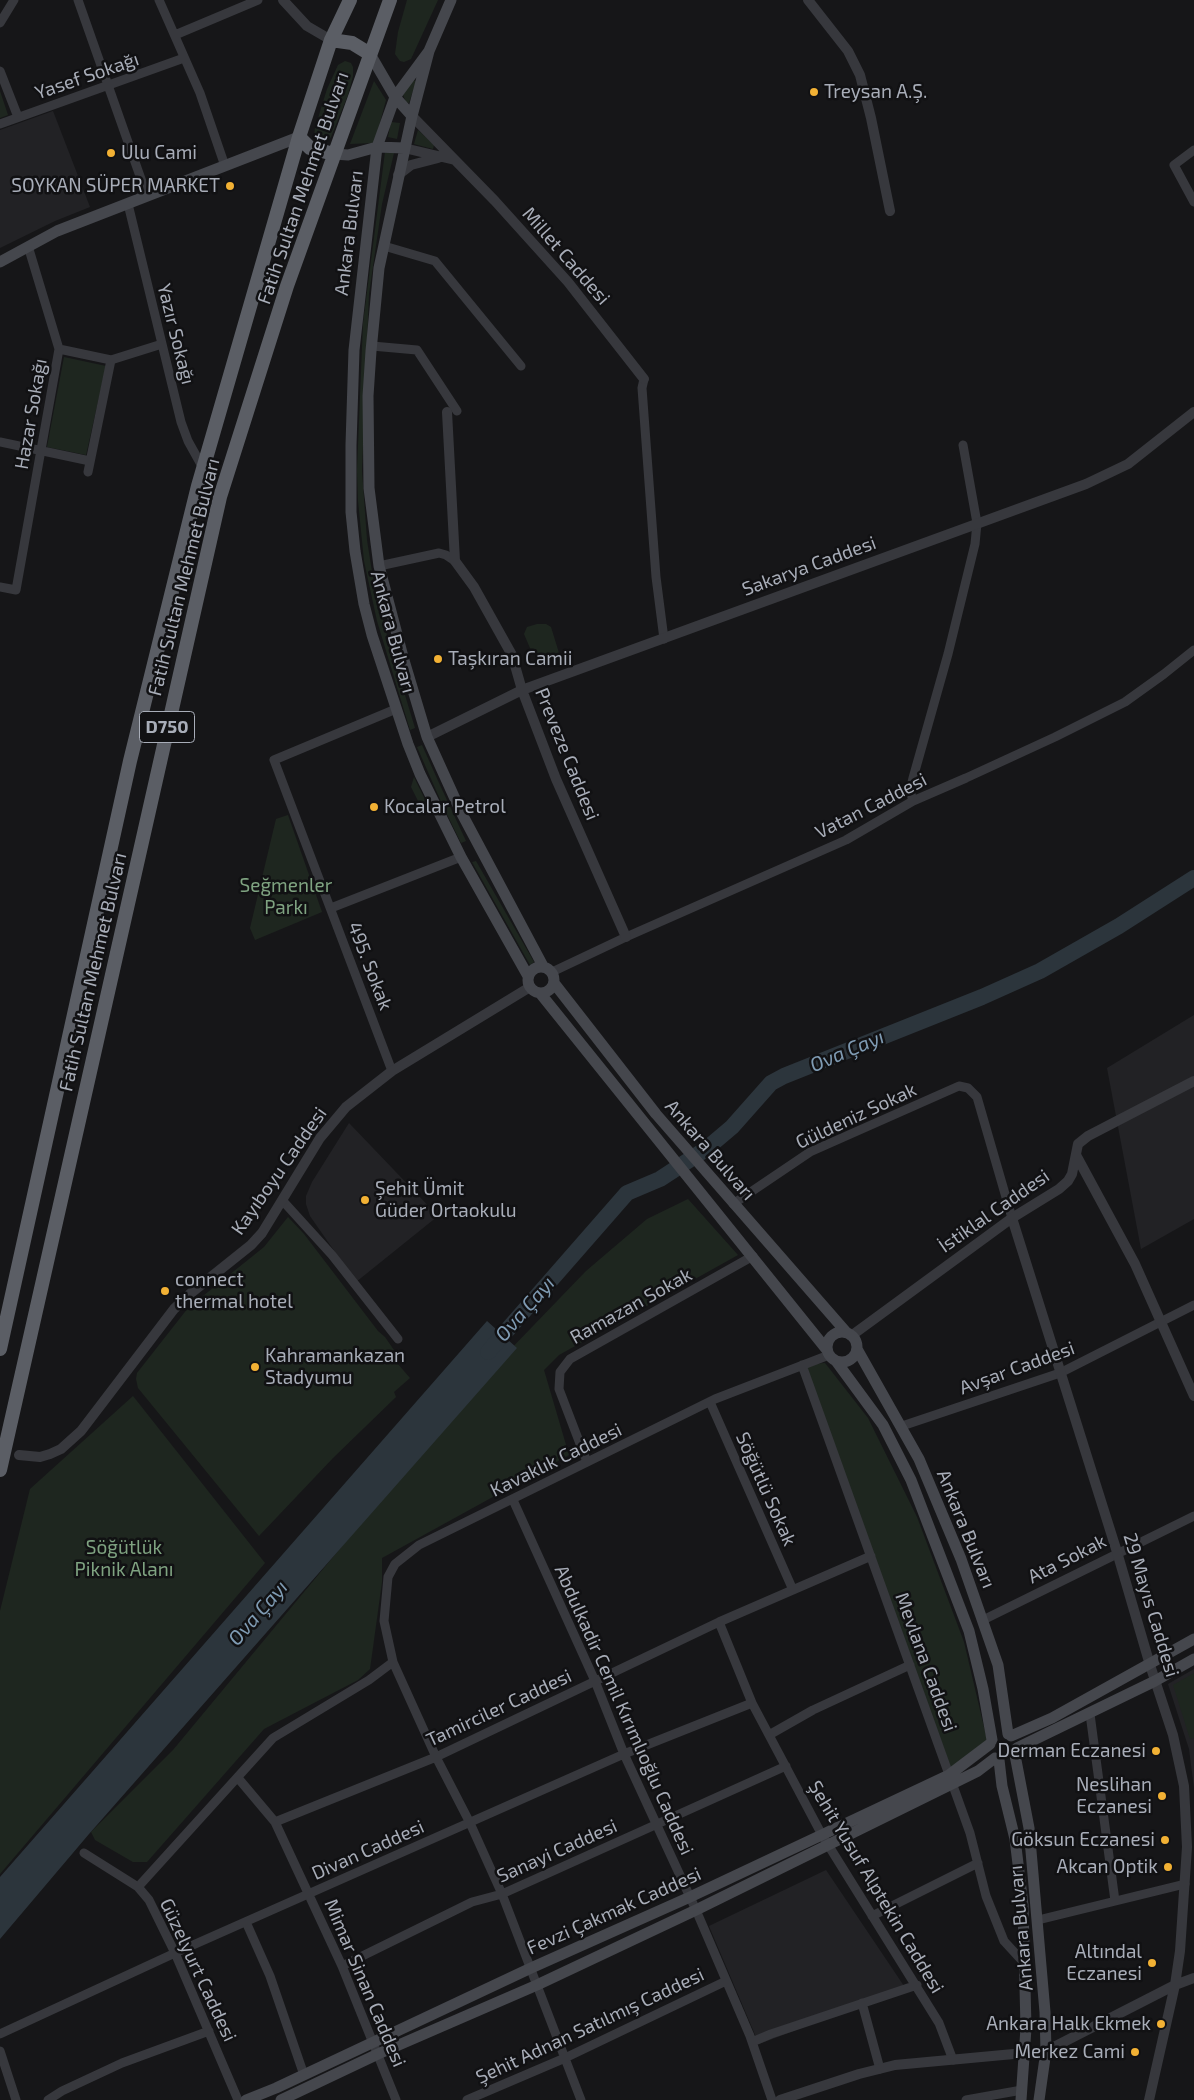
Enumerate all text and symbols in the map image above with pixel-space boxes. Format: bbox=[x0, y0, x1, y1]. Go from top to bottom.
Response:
street label: Yasef Sokağı bbox=[32, 48, 142, 104]
street label: Fatih Sultan Mehmet Bulvarı bbox=[252, 69, 354, 307]
place label: Treysan A.Ş. bbox=[824, 81, 927, 103]
marker: Treysan A.Ş. bbox=[808, 86, 820, 98]
place label: Ulu Cami bbox=[121, 142, 197, 164]
marker: Ulu Cami bbox=[105, 147, 117, 159]
street label: Ankara Bulvarı bbox=[330, 169, 368, 297]
place label: SOYKAN SÜPER MARKET bbox=[11, 175, 220, 197]
marker: SOYKAN SÜPER MARKET bbox=[224, 180, 236, 192]
street label: Millet Caddesi bbox=[517, 203, 615, 309]
street label: Yazır Sokağı bbox=[152, 281, 200, 387]
street label: Hazar Sokağı bbox=[10, 357, 52, 471]
street label: Fatih Sultan Mehmet Bulvarı bbox=[143, 456, 225, 698]
street label: Sakarya Caddesi bbox=[739, 531, 879, 601]
street label: Ankara Bulvarı bbox=[366, 568, 420, 696]
place label: Taşkıran Camii bbox=[448, 648, 572, 670]
marker: Taşkıran Camii bbox=[432, 653, 444, 665]
street label: Preveze Caddesi bbox=[530, 685, 604, 823]
road number: D750 bbox=[140, 712, 194, 742]
street label: Vatan Caddesi bbox=[811, 768, 931, 844]
place label: Kocalar Petrol bbox=[384, 796, 506, 818]
marker: Kocalar Petrol bbox=[368, 801, 380, 813]
street label: Fatih Sultan Mehmet Bulvarı bbox=[54, 850, 132, 1094]
park label: Seğmenler Parkı bbox=[240, 875, 332, 919]
street label: 495. Sokak bbox=[343, 919, 397, 1013]
water label: Ova Çayı bbox=[806, 1025, 888, 1077]
street label: Güldeniz Sokak bbox=[792, 1078, 920, 1154]
street label: Ankara Bulvarı bbox=[660, 1095, 760, 1205]
street label: Kayıboyu Caddesi bbox=[226, 1103, 332, 1239]
street label: İstiklal Caddesi bbox=[934, 1164, 1054, 1258]
place label: Şehit Ümit Güder Ortaokulu bbox=[375, 1178, 516, 1222]
marker: Şehit Ümit Güder Ortaokulu bbox=[359, 1194, 371, 1206]
street label: Ramazan Sokak bbox=[566, 1263, 696, 1349]
place label: connect thermal hotel bbox=[175, 1269, 293, 1313]
water label: Ova Çayı bbox=[490, 1272, 560, 1346]
marker: connect thermal hotel bbox=[159, 1285, 171, 1297]
street label: Avşar Caddesi bbox=[956, 1337, 1078, 1399]
place label: Kahramankazan Stadyumu bbox=[265, 1345, 405, 1389]
marker: Kahramankazan Stadyumu bbox=[249, 1361, 261, 1373]
street label: Kavaklık Caddesi bbox=[486, 1418, 626, 1502]
street label: Söğütlü Sokak bbox=[731, 1429, 801, 1549]
street label: Ankara Bulvarı bbox=[932, 1466, 1000, 1592]
street label: Ata Sokak bbox=[1024, 1530, 1110, 1588]
street label: 29 Mayıs Caddesi bbox=[1118, 1530, 1184, 1680]
park label: Söğütlük Piknik Alanı bbox=[75, 1537, 173, 1581]
street label: Abdulkadir Cemil Kırımlıoğlu Caddesi bbox=[550, 1562, 698, 1858]
water label: Ova Çayı bbox=[223, 1576, 293, 1650]
street label: Mevlana Caddesi bbox=[890, 1589, 962, 1735]
street label: Tamirciler Caddesi bbox=[423, 1664, 575, 1752]
place label: Derman Eczanesi bbox=[998, 1740, 1146, 1762]
marker: Derman Eczanesi bbox=[1150, 1745, 1162, 1757]
place label: Neslihan Eczanesi bbox=[1076, 1774, 1152, 1818]
street label: Şehit Yusuf Alptekin Caddesi bbox=[803, 1777, 949, 1997]
marker: Neslihan Eczanesi bbox=[1156, 1790, 1168, 1802]
street label: Sanayi Caddesi bbox=[493, 1814, 621, 1888]
street label: Divan Caddesi bbox=[308, 1815, 428, 1885]
place label: Göksun Eczanesi bbox=[1011, 1829, 1155, 1851]
marker: Göksun Eczanesi bbox=[1159, 1834, 1171, 1846]
place label: Akcan Optik bbox=[1056, 1856, 1158, 1878]
marker: Akcan Optik bbox=[1162, 1861, 1174, 1873]
street label: Fevzi Çakmak Caddesi bbox=[523, 1862, 705, 1960]
street label: Ankara Bulvarı bbox=[1004, 1864, 1038, 1992]
street label: Güzelyurt Caddesi bbox=[155, 1895, 241, 2045]
street label: Mimar Sinan Caddesi bbox=[319, 1896, 411, 2070]
place label: Altındal Eczanesi bbox=[1066, 1941, 1142, 1985]
marker: Altındal Eczanesi bbox=[1146, 1957, 1158, 1969]
street label: Şehit Adnan Satılmış Caddesi bbox=[472, 1963, 708, 2089]
place label: Ankara Halk Ekmek bbox=[986, 2013, 1151, 2035]
marker: Ankara Halk Ekmek bbox=[1155, 2018, 1167, 2030]
place label: Merkez Cami bbox=[1014, 2041, 1125, 2063]
marker: Merkez Cami bbox=[1129, 2046, 1141, 2058]

